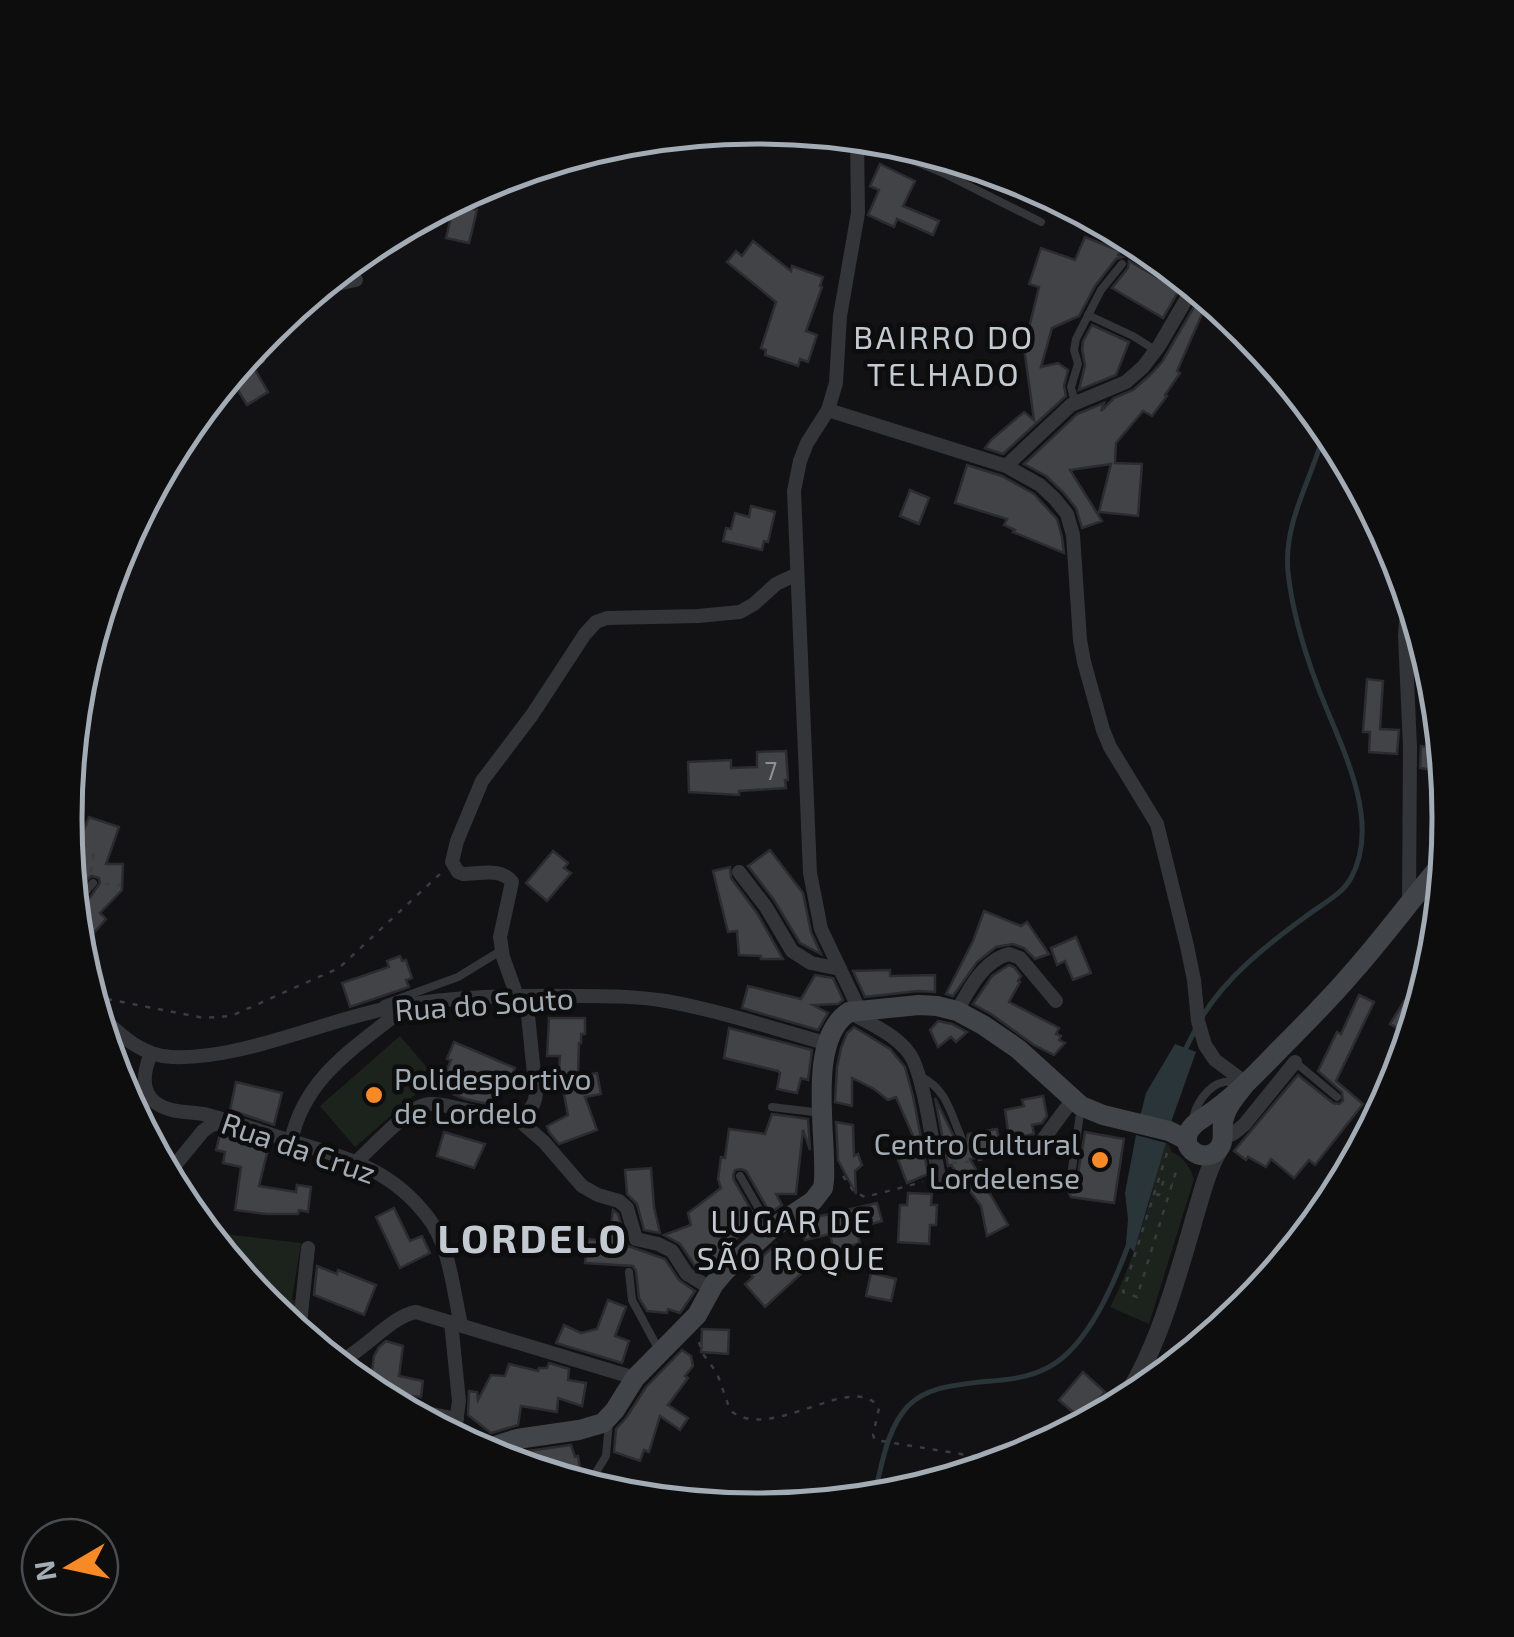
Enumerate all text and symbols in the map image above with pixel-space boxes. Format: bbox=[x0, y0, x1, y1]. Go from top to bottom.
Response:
district label: BAIRRO DO TELHADO bbox=[853, 317, 1035, 392]
house number: 7 bbox=[765, 755, 778, 785]
street label: Rua do Souto bbox=[393, 979, 575, 1027]
place label: Polidesportivo de Lordelo bbox=[394, 1060, 592, 1130]
marker: Polidesportivo de Lordelo bbox=[363, 1084, 385, 1106]
street label: Rua da Cruz bbox=[217, 1104, 381, 1190]
place label: Centro Cultural Lordelense bbox=[874, 1125, 1080, 1195]
marker: Centro Cultural Lordelense bbox=[1089, 1149, 1111, 1171]
district label: LUGAR DE SÃO ROQUE bbox=[697, 1201, 887, 1277]
district label: LORDELO bbox=[438, 1213, 628, 1261]
north arrow bbox=[20, 1517, 120, 1617]
text: N bbox=[26, 1558, 63, 1584]

